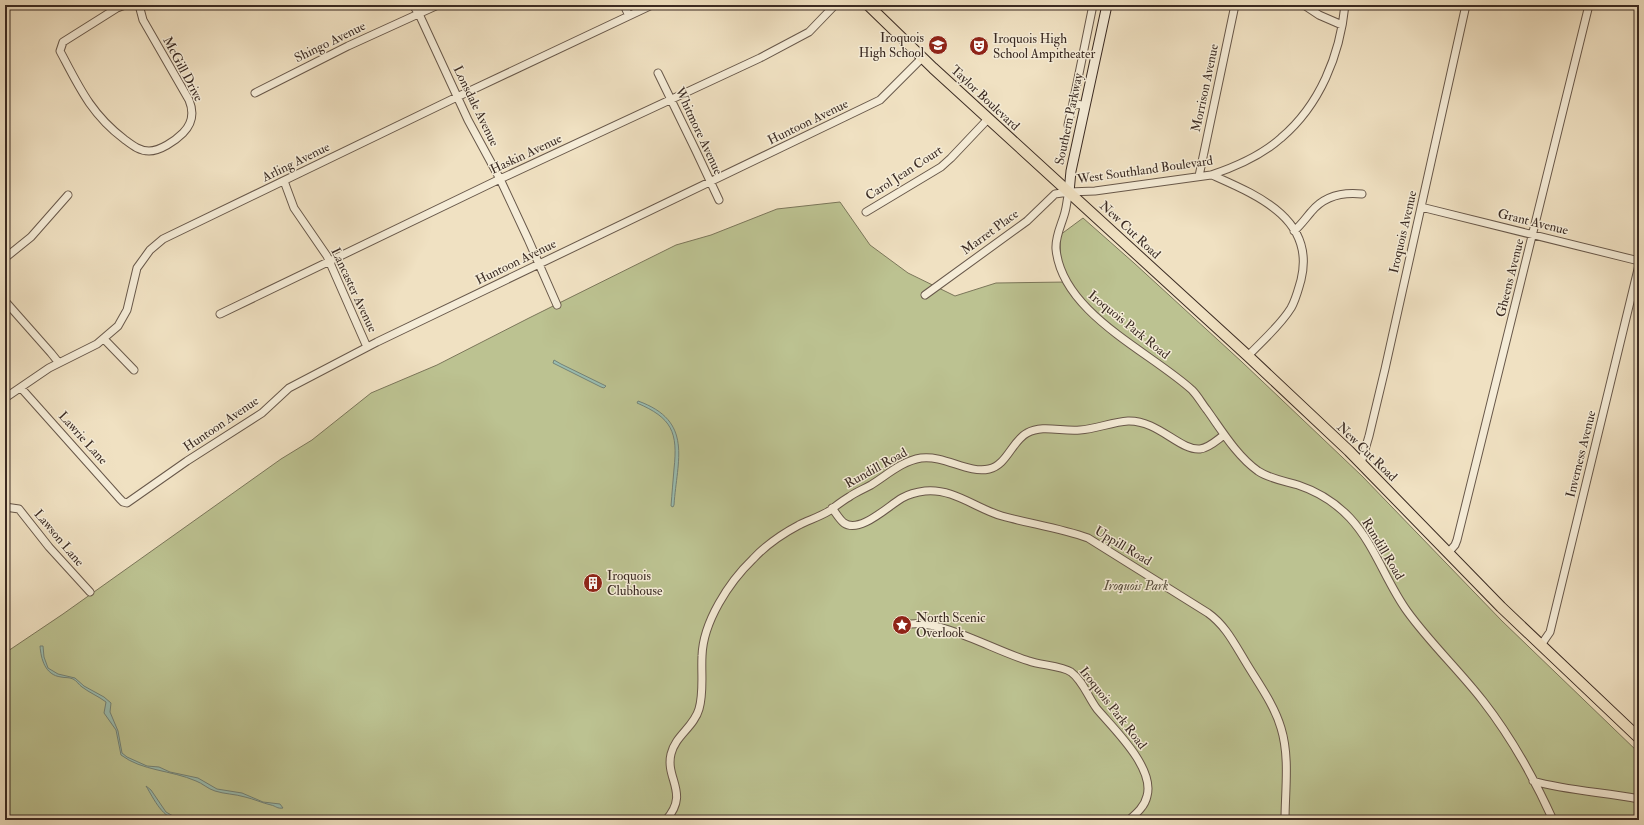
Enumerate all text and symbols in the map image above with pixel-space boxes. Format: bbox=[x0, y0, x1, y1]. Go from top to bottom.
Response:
street label: Shingo Avenue bbox=[292, 18, 369, 66]
place label: Iroquois High School bbox=[859, 30, 925, 61]
place label: Iroquois High School Ampitheater bbox=[993, 31, 1095, 63]
street label: McGill Drive bbox=[159, 34, 207, 105]
school or university icon: Iroquois High School bbox=[927, 34, 949, 56]
theatre icon: Iroquois High School Ampitheater bbox=[968, 35, 990, 57]
street label: Morrison Avenue bbox=[1188, 42, 1222, 133]
street label: Taylor Boulevard bbox=[947, 62, 1023, 135]
street label: Lonsdale Avenue bbox=[450, 63, 503, 149]
street label: Southern Parkway bbox=[1051, 71, 1088, 167]
street label: Whitmore Avenue bbox=[671, 84, 726, 178]
street label: Huntoon Avenue bbox=[765, 95, 851, 148]
street label: Haskin Avenue bbox=[488, 130, 565, 178]
street label: Arling Avenue bbox=[259, 138, 333, 186]
street label: Carol Jean Court bbox=[862, 142, 946, 204]
street label: West Southland Boulevard bbox=[1075, 152, 1214, 188]
street label: Iroquois Avenue bbox=[1386, 189, 1420, 275]
street label: New Cut Road bbox=[1096, 198, 1164, 263]
street label: Grant Avenue bbox=[1496, 205, 1571, 239]
street label: Marret Place bbox=[958, 206, 1022, 258]
street label: Huntoon Avenue bbox=[473, 235, 559, 288]
street label: Gheens Avenue bbox=[1493, 237, 1528, 319]
street label: Lancaster Avenue bbox=[327, 245, 381, 335]
street label: Iroquois Park Road bbox=[1085, 287, 1173, 363]
street label: Huntoon Avenue bbox=[180, 393, 262, 455]
street label: Lawrie Lane bbox=[55, 408, 111, 468]
street label: Inverness Avenue bbox=[1562, 408, 1600, 499]
street label: New Cut Road bbox=[1333, 419, 1401, 485]
street label: Rundill Road bbox=[842, 444, 911, 492]
street label: Lawson Lane bbox=[30, 506, 88, 570]
street label: Rundill Road bbox=[1358, 515, 1408, 583]
street label: Uppill Road bbox=[1091, 523, 1155, 570]
place label: Iroquois Clubhouse bbox=[607, 568, 663, 599]
building icon: Iroquois Clubhouse bbox=[582, 572, 604, 594]
park label: Iroquois Park bbox=[1103, 578, 1168, 594]
place label: North Scenic Overlook bbox=[916, 610, 985, 641]
place icon: North Scenic Overlook bbox=[891, 614, 913, 636]
street label: Iroquois Park Road bbox=[1076, 664, 1151, 753]

